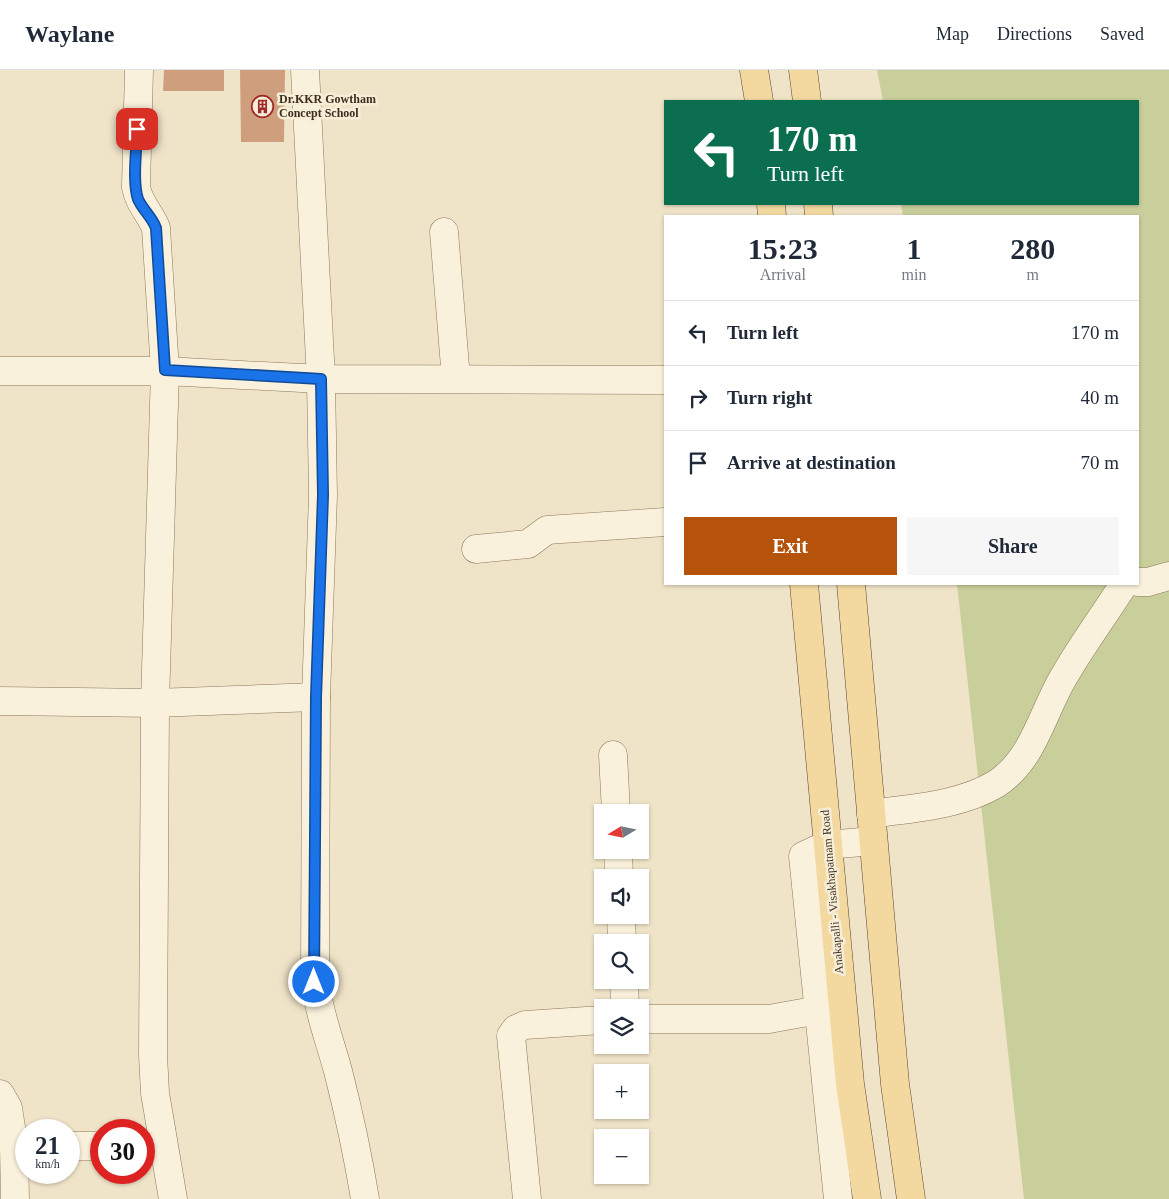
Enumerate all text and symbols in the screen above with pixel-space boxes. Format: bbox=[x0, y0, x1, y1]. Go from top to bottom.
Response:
text: Waylane bbox=[25, 21, 114, 47]
text: Map bbox=[936, 24, 969, 44]
text: Directions bbox=[997, 24, 1072, 44]
text: Saved bbox=[1100, 24, 1144, 44]
place label: Dr.KKR Gowtham Concept School bbox=[279, 92, 376, 120]
building icon: Dr.KKR Gowtham Concept School bbox=[251, 94, 275, 118]
pin bbox=[116, 108, 158, 150]
icon: arrive bbox=[123, 115, 151, 143]
icon: left bbox=[684, 120, 749, 185]
text: 170 m bbox=[767, 120, 857, 159]
text: Turn left bbox=[767, 161, 844, 186]
text: 15:23 bbox=[748, 232, 818, 265]
text: 1 bbox=[906, 232, 921, 265]
text: 280 bbox=[1010, 232, 1055, 265]
text: Arrival bbox=[760, 266, 806, 283]
text: min bbox=[902, 266, 926, 283]
text: m bbox=[1026, 266, 1039, 283]
icon: left bbox=[684, 319, 712, 347]
text: Turn left bbox=[727, 322, 799, 343]
text: 170 m bbox=[1071, 322, 1119, 343]
icon: right bbox=[684, 384, 712, 412]
text: Turn right bbox=[727, 387, 812, 408]
text: 40 m bbox=[1080, 387, 1119, 408]
icon: arrive bbox=[684, 449, 712, 477]
text: Arrive at destination bbox=[727, 452, 896, 473]
text: 70 m bbox=[1080, 452, 1119, 473]
button: Exit bbox=[684, 517, 897, 575]
button: Share bbox=[907, 517, 1119, 575]
north arrow bbox=[594, 804, 649, 859]
map controls bbox=[594, 804, 649, 1184]
street label: Anakapalli - Visakhapatnam Road bbox=[818, 809, 846, 975]
button: sound bbox=[594, 869, 649, 924]
button: search bbox=[594, 934, 649, 989]
position arrow bbox=[287, 955, 339, 1007]
button: layers bbox=[594, 999, 649, 1054]
button: + bbox=[594, 1064, 649, 1119]
speed limit sign: 30 bbox=[90, 1119, 155, 1184]
button: − bbox=[594, 1129, 649, 1184]
text: 21 bbox=[35, 1132, 60, 1159]
text: km/h bbox=[35, 1157, 60, 1171]

